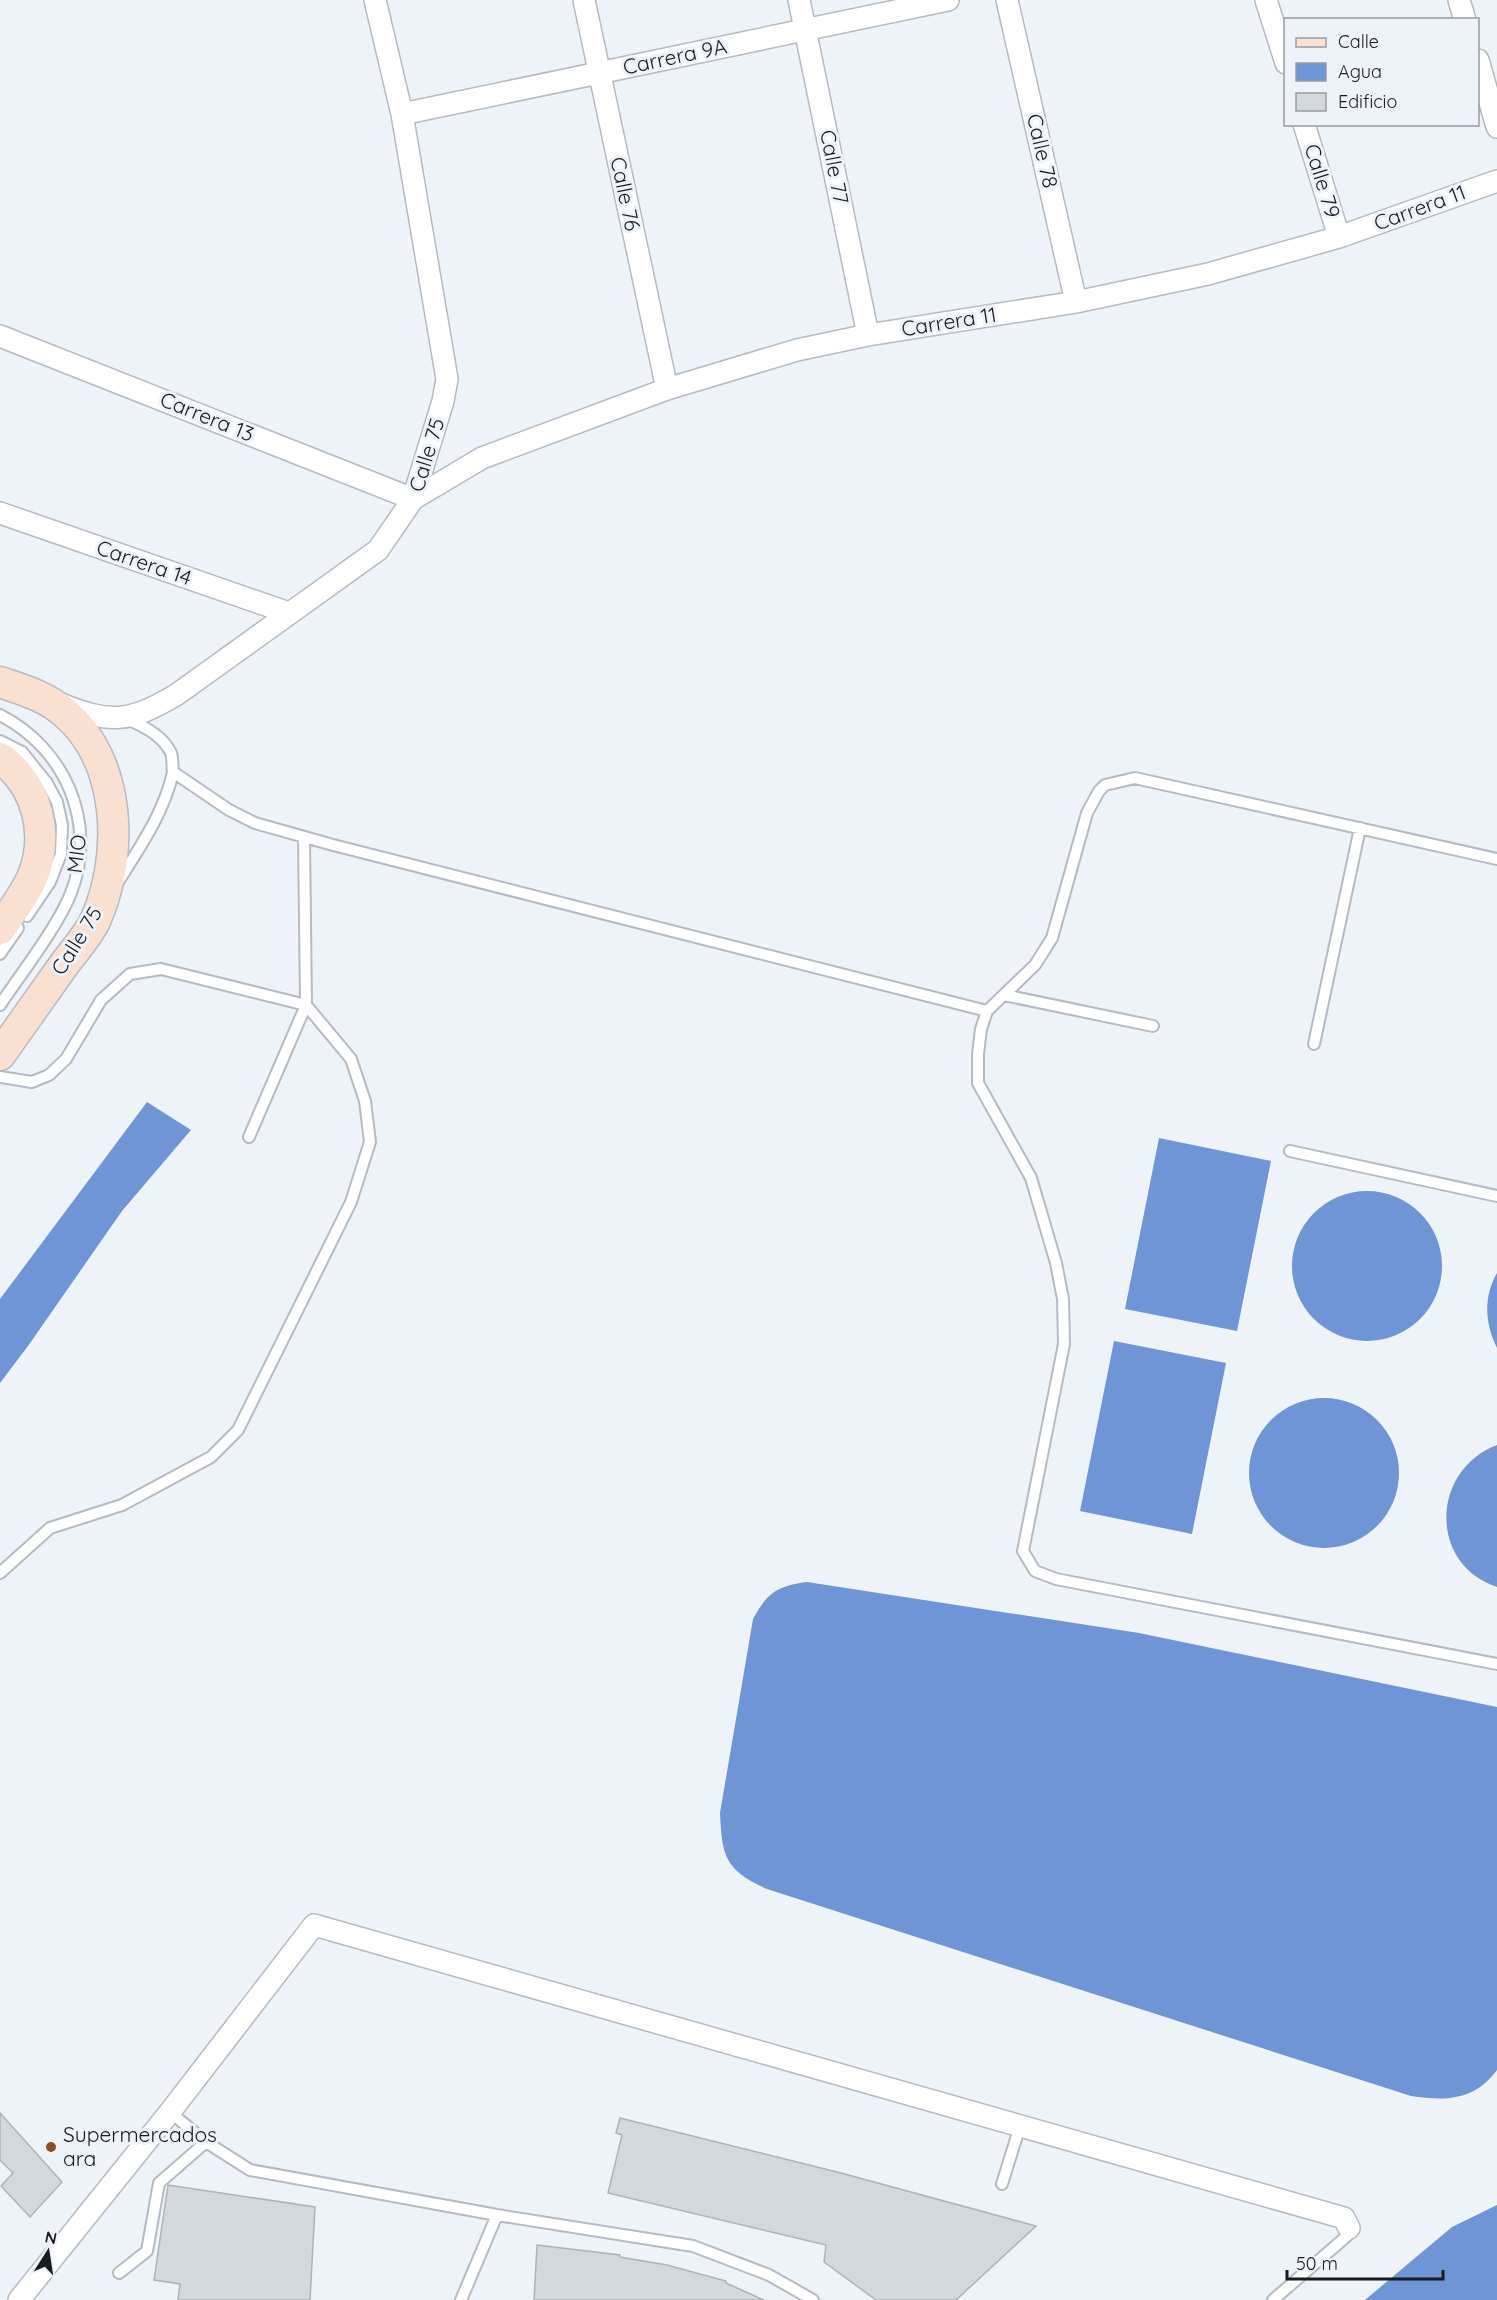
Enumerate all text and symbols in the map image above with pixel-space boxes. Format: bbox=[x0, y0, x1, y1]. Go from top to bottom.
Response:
legend bbox=[1284, 18, 1479, 126]
text: Calle bbox=[1338, 30, 1379, 53]
street label: Carrera 9A bbox=[620, 32, 729, 80]
text: Agua bbox=[1338, 60, 1382, 83]
text: Edificio bbox=[1338, 90, 1397, 113]
street label: Calle 78 bbox=[1022, 111, 1064, 191]
street label: Calle 77 bbox=[815, 127, 855, 206]
street label: Calle 79 bbox=[1299, 141, 1346, 221]
street label: Calle 76 bbox=[605, 154, 646, 233]
street label: Carrera 11 bbox=[1370, 178, 1469, 236]
street label: Carrera 11 bbox=[899, 301, 998, 341]
street label: Carrera 13 bbox=[157, 385, 258, 447]
street label: Calle 75 bbox=[403, 415, 450, 495]
street label: Carrera 14 bbox=[93, 534, 195, 590]
street label: MIO bbox=[61, 833, 91, 875]
street label: Calle 75 bbox=[45, 901, 107, 979]
place label: Supermercados ara bbox=[63, 2121, 217, 2171]
marker: Supermercados ara bbox=[44, 2140, 58, 2154]
north arrow bbox=[18, 2222, 78, 2282]
text: N bbox=[43, 2226, 59, 2248]
scale bar bbox=[1287, 2243, 1443, 2281]
text: 50 m bbox=[1296, 2252, 1338, 2275]

